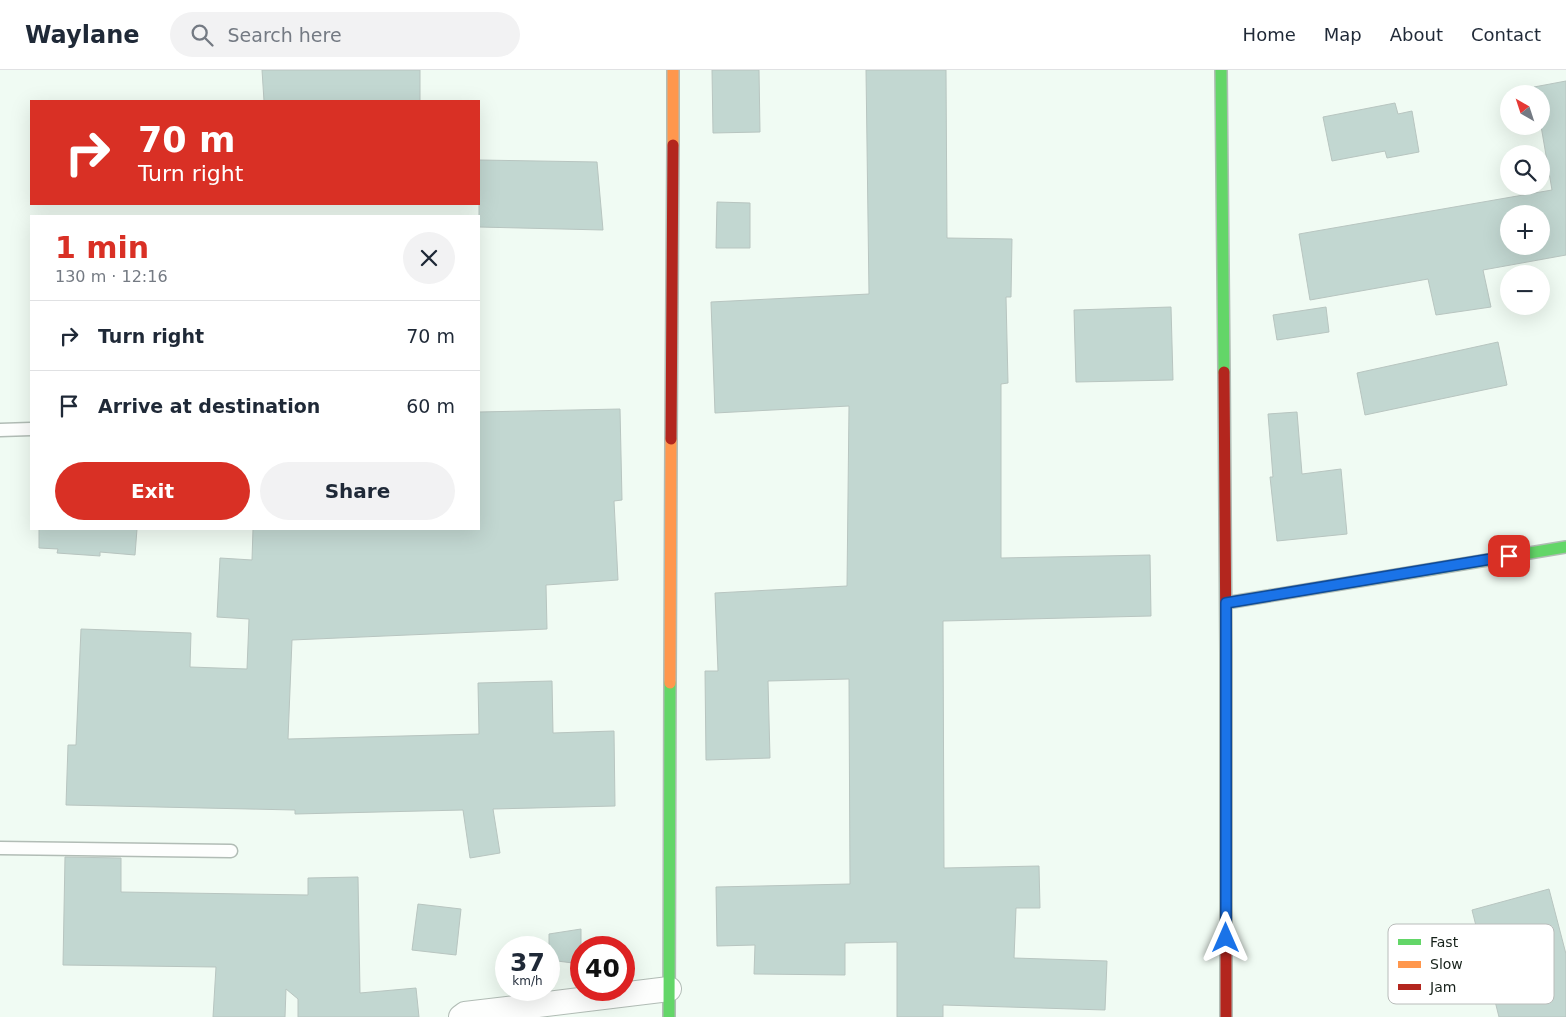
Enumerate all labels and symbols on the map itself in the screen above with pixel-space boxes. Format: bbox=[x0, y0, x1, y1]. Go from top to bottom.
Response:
north arrow bbox=[1500, 85, 1550, 135]
pin bbox=[1488, 535, 1530, 577]
position arrow bbox=[1199, 911, 1251, 963]
legend bbox=[1388, 924, 1554, 1004]
text: Fast bbox=[1430, 934, 1459, 950]
speed limit sign: 40 bbox=[570, 936, 635, 1001]
text: Slow bbox=[1430, 956, 1463, 972]
text: Jam bbox=[1429, 979, 1456, 995]

